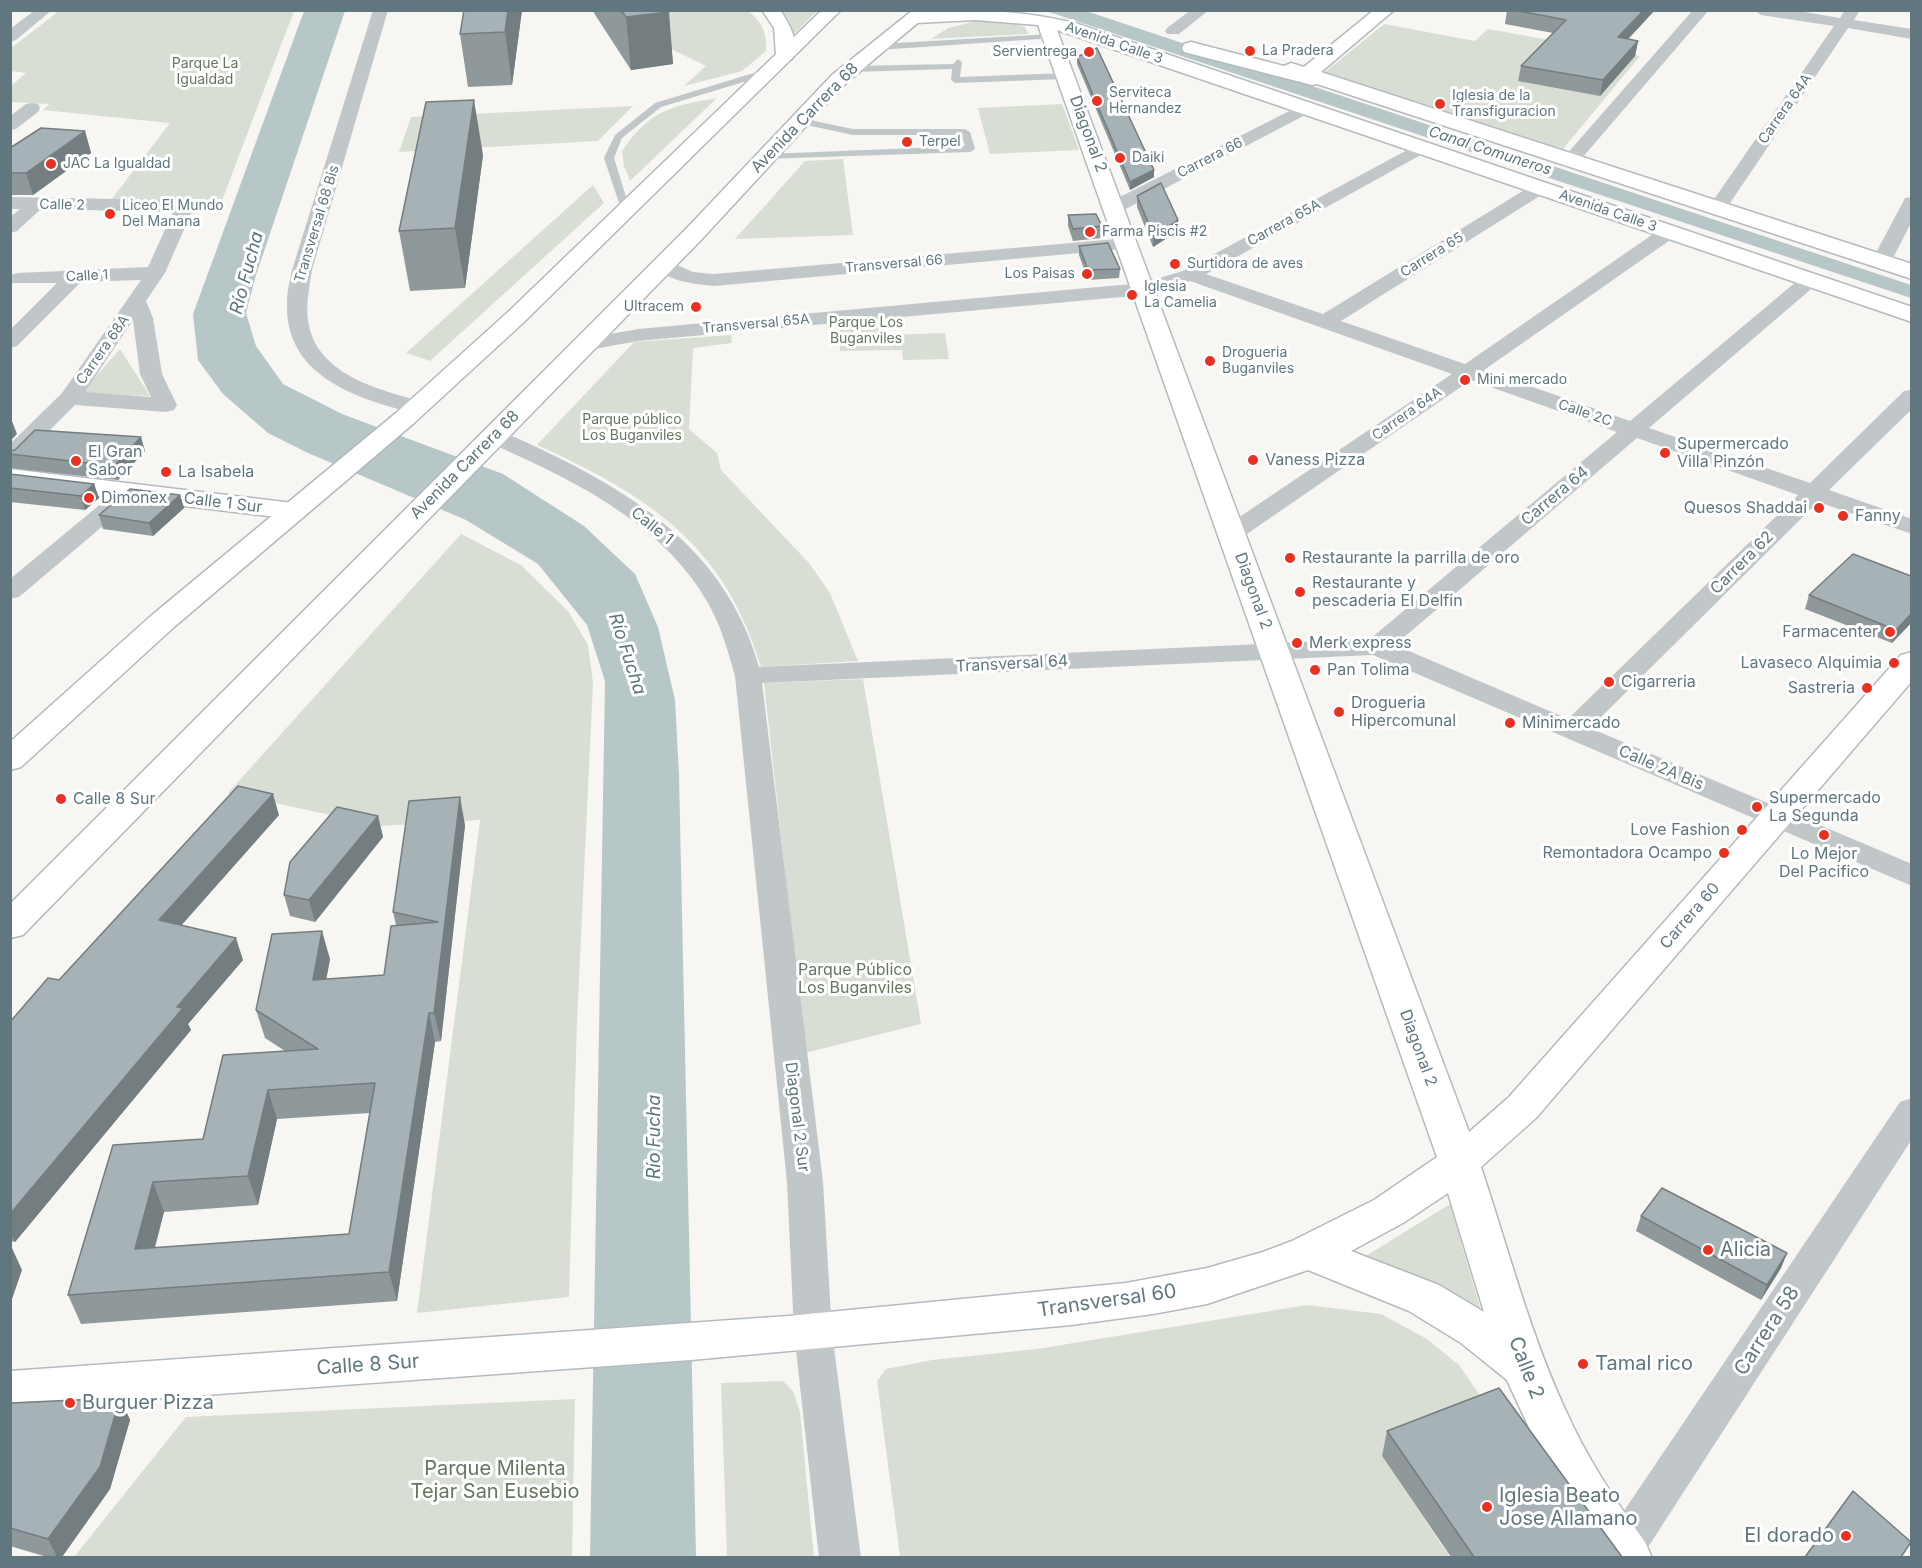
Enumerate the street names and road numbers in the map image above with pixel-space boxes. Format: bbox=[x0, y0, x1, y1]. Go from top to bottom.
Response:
street label: Avenida Calle 3 bbox=[1063, 18, 1165, 68]
street label: Avenida Carrera 68 bbox=[747, 59, 863, 177]
street label: Carrera 64A bbox=[1755, 71, 1815, 147]
street label: Diagonal 2 bbox=[1065, 93, 1111, 175]
street label: Carrera 66 bbox=[1174, 134, 1246, 182]
street label: Transversal 68 Bis bbox=[291, 163, 343, 285]
street label: Avenida Calle 3 bbox=[1557, 186, 1659, 236]
street label: Calle 2 bbox=[39, 196, 85, 214]
street label: Carrera 65A bbox=[1245, 196, 1323, 250]
street label: Carrera 65 bbox=[1397, 229, 1467, 281]
street label: Transversal 66 bbox=[844, 251, 944, 277]
street label: Calle 1 bbox=[65, 266, 109, 286]
street label: Transversal 65A bbox=[702, 311, 810, 337]
street label: Carrera 68A bbox=[73, 312, 133, 388]
street label: Carrera 64A bbox=[1369, 384, 1445, 444]
street label: Calle 2C bbox=[1556, 396, 1614, 430]
street label: Avenida Carrera 68 bbox=[407, 407, 523, 523]
street label: Carrera 64 bbox=[1517, 462, 1593, 530]
street label: Calle 1 Sur bbox=[183, 489, 263, 517]
street label: Calle 1 bbox=[627, 503, 677, 549]
street label: Carrera 62 bbox=[1706, 527, 1778, 599]
street label: Diagonal 2 bbox=[1230, 550, 1276, 632]
street label: Transversal 64 bbox=[955, 651, 1069, 677]
street label: Calle 2A Bis bbox=[1616, 742, 1706, 794]
street label: Carrera 60 bbox=[1656, 879, 1724, 953]
street label: Diagonal 2 bbox=[1395, 1007, 1441, 1089]
street label: Diagonal 2 Sur bbox=[781, 1061, 813, 1173]
street label: Transversal 60 bbox=[1036, 1279, 1178, 1323]
street label: Carrera 58 bbox=[1729, 1282, 1805, 1380]
street label: Calle 2 bbox=[1503, 1333, 1549, 1403]
street label: Calle 8 Sur bbox=[316, 1349, 420, 1381]

